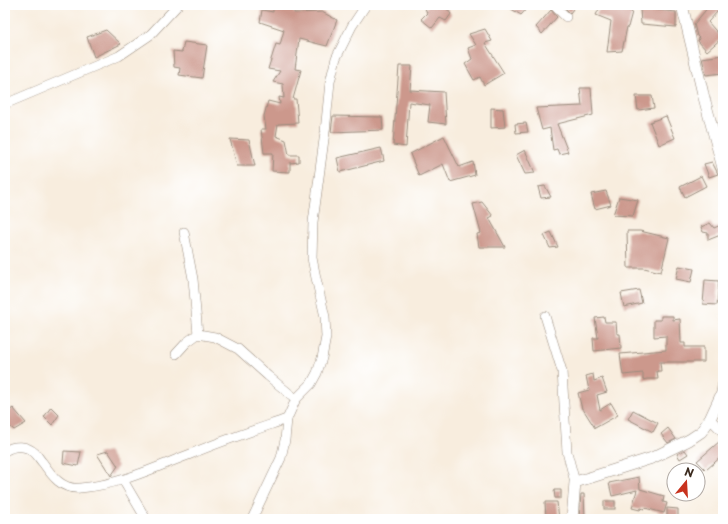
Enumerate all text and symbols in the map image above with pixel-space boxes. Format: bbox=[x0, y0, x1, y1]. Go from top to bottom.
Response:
north arrow bbox=[666, 462, 706, 502]
text: N bbox=[682, 463, 696, 482]

